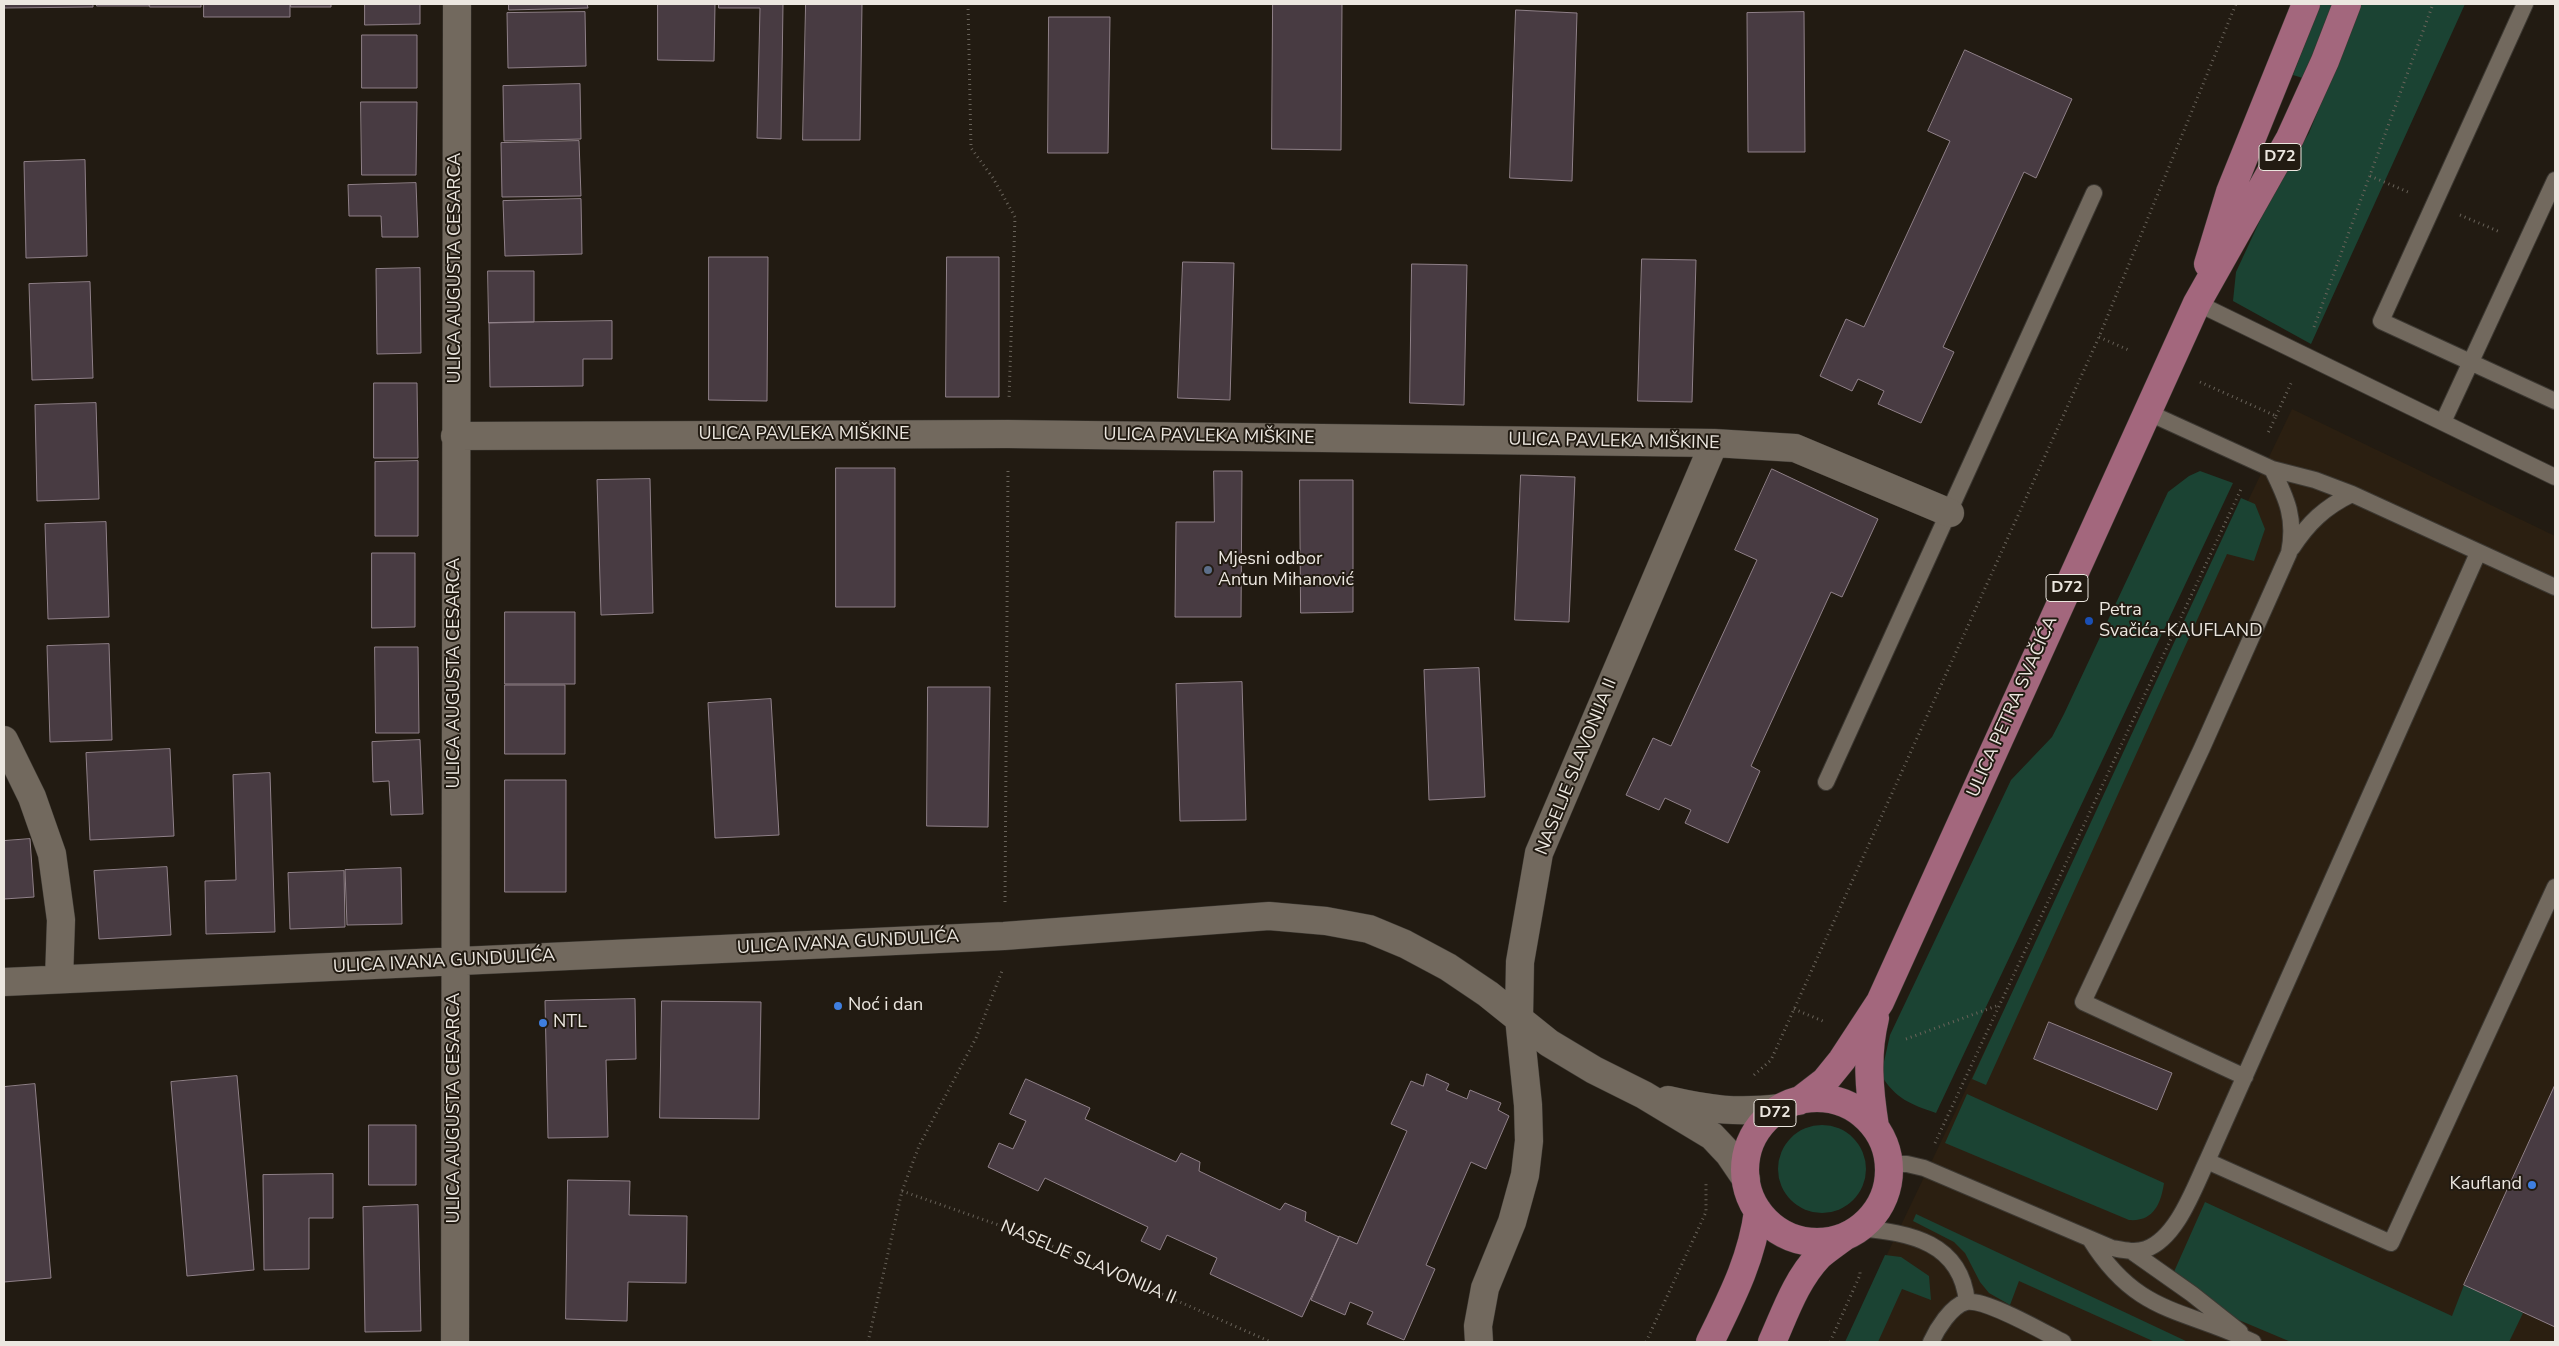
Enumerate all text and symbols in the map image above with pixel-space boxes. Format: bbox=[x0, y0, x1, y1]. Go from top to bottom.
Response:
road number: D72 bbox=[2259, 144, 2301, 170]
street label: ULICA AUGUSTA CESARCA bbox=[445, 153, 467, 383]
street label: ULICA PAVLEKA MIŠKINE bbox=[698, 424, 910, 446]
street label: ULICA PAVLEKA MIŠKINE bbox=[1103, 424, 1315, 450]
street label: ULICA PAVLEKA MIŠKINE bbox=[1508, 429, 1720, 455]
place label: Mjesni odbor Antun Mihanović bbox=[1218, 549, 1354, 592]
street label: ULICA AUGUSTA CESARCA bbox=[444, 558, 466, 788]
marker: Mjesni odbor Antun Mihanović bbox=[1202, 564, 1214, 576]
road number: D72 bbox=[2046, 574, 2088, 602]
place label: Petra Svačića-KAUFLAND bbox=[2099, 600, 2262, 642]
street label: ULICA PETRA SVAČIĆA bbox=[1963, 613, 2063, 801]
marker: Petra Svačića-KAUFLAND bbox=[2083, 615, 2095, 627]
street label: NASELJE SLAVONIJA II bbox=[1532, 676, 1622, 858]
street label: ULICA IVANA GUNDULIĆA bbox=[736, 926, 960, 960]
street label: ULICA IVANA GUNDULIĆA bbox=[332, 945, 556, 979]
street label: ULICA AUGUSTA CESARCA bbox=[444, 993, 466, 1223]
place label: Noć i dan bbox=[848, 995, 923, 1017]
marker: Noć i dan bbox=[832, 1000, 844, 1012]
place label: NTL bbox=[553, 1012, 587, 1034]
marker: NTL bbox=[537, 1017, 549, 1029]
road number: D72 bbox=[1754, 1100, 1796, 1126]
place label: Kaufland bbox=[2450, 1174, 2522, 1196]
marker: Kaufland bbox=[2526, 1179, 2538, 1191]
street label: NASELJE SLAVONIJA II bbox=[997, 1216, 1179, 1310]

